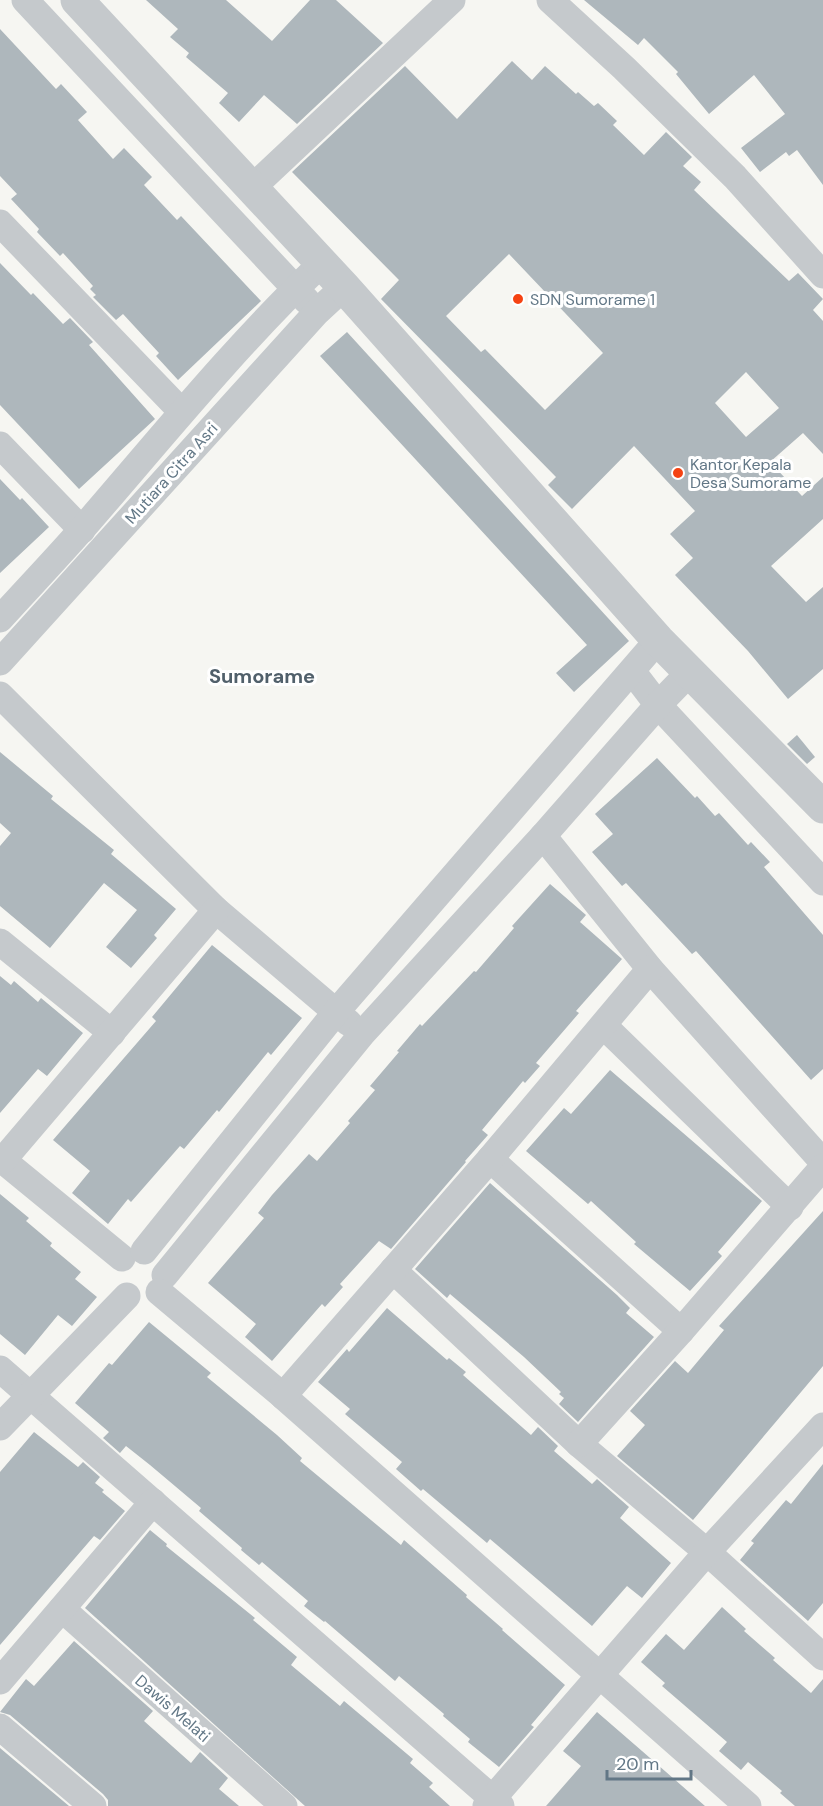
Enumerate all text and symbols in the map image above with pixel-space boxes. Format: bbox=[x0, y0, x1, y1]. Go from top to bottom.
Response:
place label: SDN Sumorame 1 bbox=[530, 289, 655, 310]
marker: SDN Sumorame 1 bbox=[511, 292, 525, 306]
street label: Mutiara Citra Asri bbox=[120, 418, 222, 528]
place label: Kantor Kepala Desa Sumorame bbox=[690, 454, 811, 493]
marker: Kantor Kepala Desa Sumorame bbox=[671, 466, 685, 480]
district label: Sumorame bbox=[209, 663, 315, 689]
street label: Dawis Melati bbox=[131, 1670, 215, 1747]
scale bar bbox=[607, 1743, 691, 1781]
text: 20 m bbox=[616, 1752, 659, 1776]

